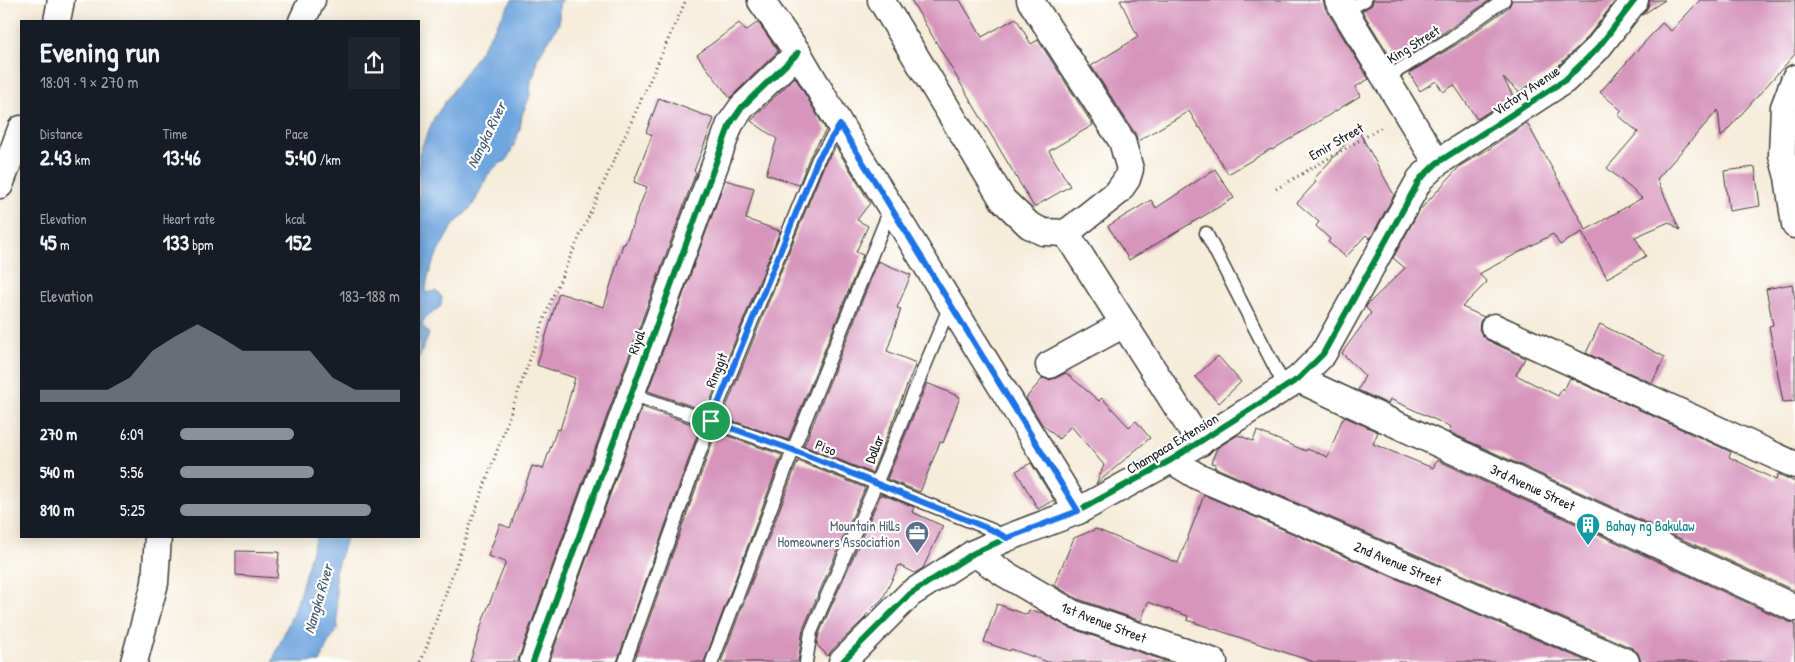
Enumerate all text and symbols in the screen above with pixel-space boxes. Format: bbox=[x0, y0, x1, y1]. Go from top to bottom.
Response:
street label: King Street bbox=[1383, 20, 1444, 68]
text: Evening run bbox=[40, 33, 160, 71]
button: share bbox=[348, 37, 400, 89]
street label: Victory Avenue bbox=[1489, 60, 1564, 120]
text: 18:09 · 9 × 270 m bbox=[40, 71, 138, 93]
water label: Nangka River bbox=[461, 97, 512, 171]
street label: Emir Street bbox=[1305, 118, 1367, 164]
text: Distance bbox=[40, 124, 83, 143]
text: Time bbox=[163, 124, 187, 143]
text: Pace bbox=[285, 124, 309, 143]
text: 2.43 bbox=[40, 143, 72, 172]
text: 13:46 bbox=[163, 143, 201, 172]
text: 5:40 bbox=[285, 143, 316, 172]
text: km bbox=[72, 150, 90, 169]
text: /km bbox=[316, 150, 341, 169]
text: Elevation bbox=[40, 209, 87, 228]
text: Heart rate bbox=[163, 209, 215, 228]
text: kcal bbox=[285, 209, 306, 228]
text: 45 bbox=[40, 228, 57, 257]
text: 133 bbox=[163, 228, 189, 257]
text: 152 bbox=[285, 228, 312, 257]
text: m bbox=[57, 235, 70, 254]
text: bpm bbox=[189, 235, 214, 254]
text: Elevation bbox=[40, 285, 93, 307]
text: 183–188 m bbox=[339, 285, 400, 307]
street label: Riyal bbox=[623, 327, 650, 357]
street label: Ringgit bbox=[700, 349, 733, 391]
pin bbox=[690, 400, 732, 442]
icon: arrive bbox=[697, 407, 725, 435]
street label: Champaca Extension bbox=[1123, 408, 1222, 479]
text: 270 m bbox=[40, 423, 77, 445]
text: 6:09 bbox=[120, 423, 143, 445]
street label: Dollar bbox=[860, 431, 889, 466]
street label: Piso bbox=[813, 434, 840, 460]
street label: 3rd Avenue Street bbox=[1487, 459, 1579, 515]
text: 540 m bbox=[40, 461, 75, 483]
text: 5:56 bbox=[120, 461, 144, 483]
text: 810 m bbox=[40, 499, 74, 521]
text: 5:25 bbox=[120, 499, 145, 521]
building icon: Bahay ng Bakulaw bbox=[1575, 512, 1601, 546]
place label: Mountain Hills Homeowners Association bbox=[777, 516, 900, 551]
place label: Bahay ng Bakulaw bbox=[1606, 516, 1695, 536]
office icon: Mountain Hills Homeowners Association bbox=[904, 520, 930, 554]
street label: 2nd Avenue Street bbox=[1352, 536, 1445, 590]
water label: Nangka River bbox=[298, 560, 338, 636]
street label: 1st Avenue Street bbox=[1059, 597, 1150, 647]

